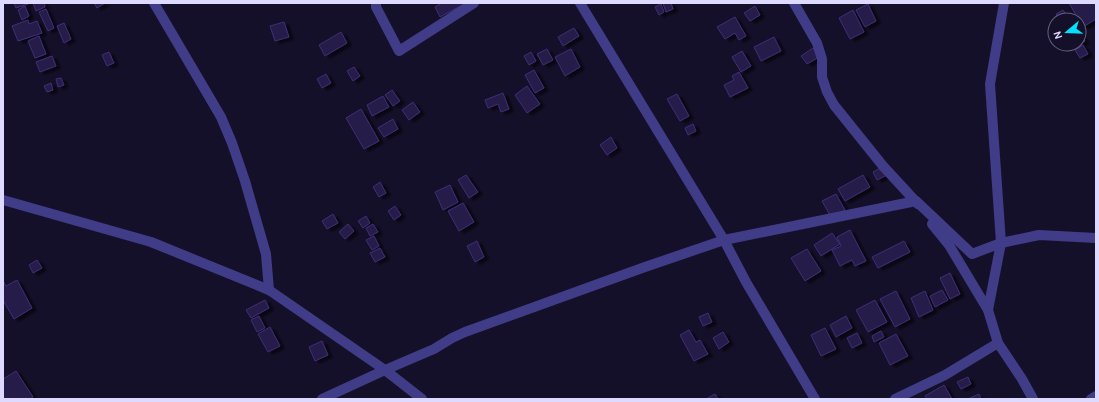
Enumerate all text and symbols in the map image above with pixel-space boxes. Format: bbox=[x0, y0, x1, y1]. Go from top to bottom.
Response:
north arrow bbox=[1047, 12, 1087, 52]
text: N bbox=[1051, 29, 1065, 41]

